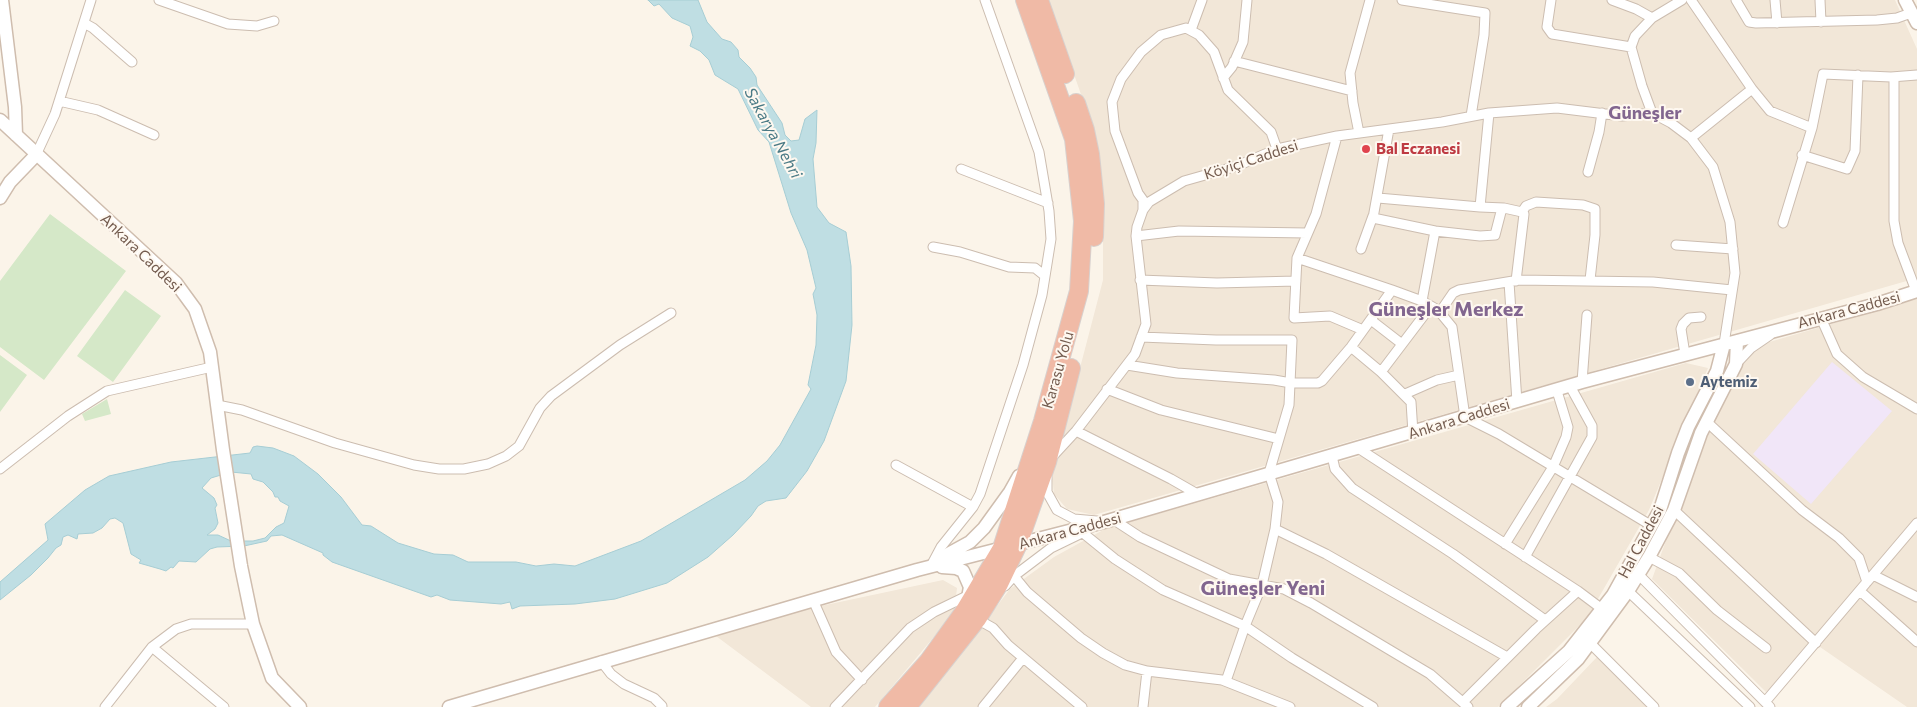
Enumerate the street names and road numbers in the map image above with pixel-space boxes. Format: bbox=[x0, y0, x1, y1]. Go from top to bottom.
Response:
street label: Köyiçi Caddesi bbox=[1202, 136, 1300, 184]
street label: Ankara Caddesi bbox=[97, 210, 185, 296]
street label: Ankara Caddesi bbox=[1796, 288, 1902, 332]
street label: Karasu Yolu bbox=[1038, 329, 1078, 411]
street label: Ankara Caddesi bbox=[1406, 395, 1512, 443]
street label: Hal Caddesi bbox=[1614, 503, 1668, 581]
street label: Ankara Caddesi bbox=[1017, 509, 1123, 553]

